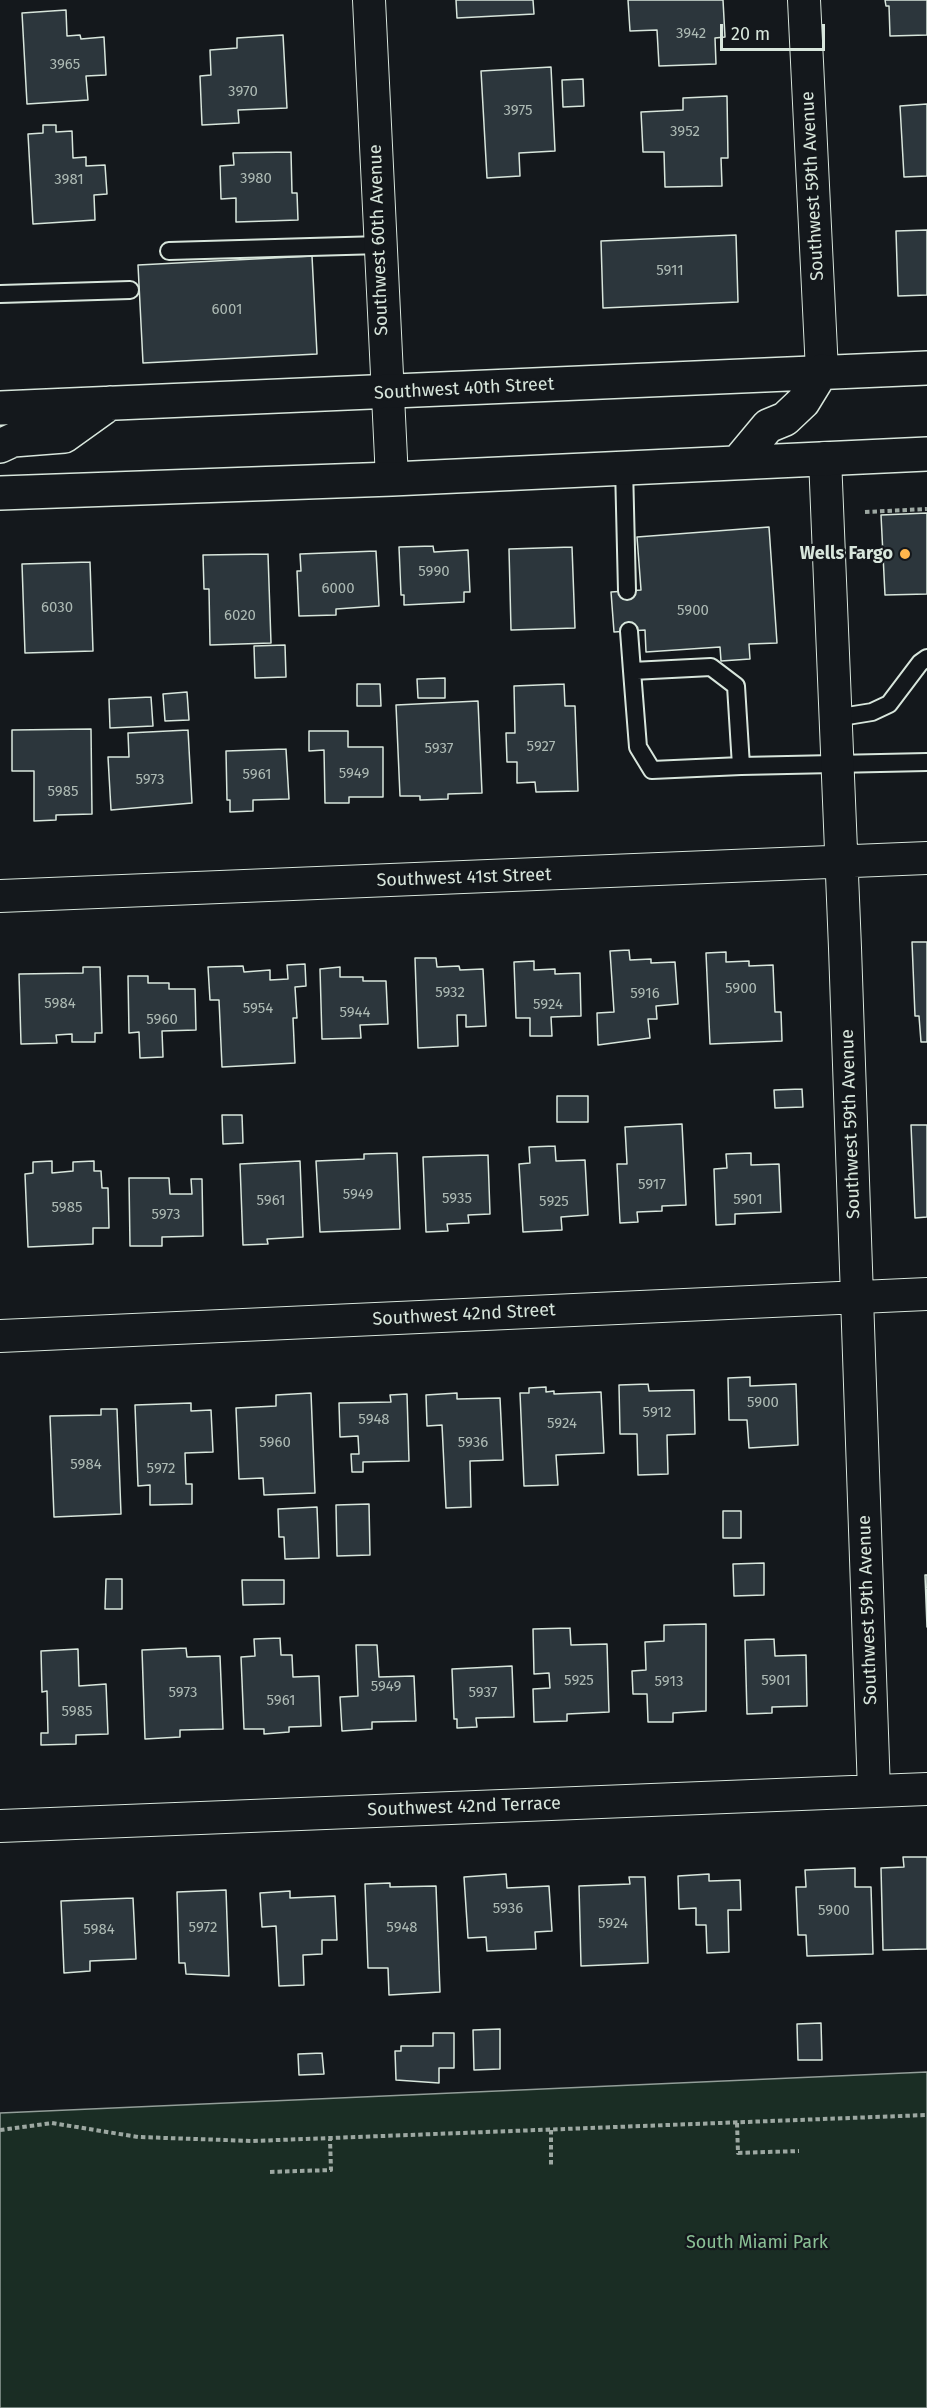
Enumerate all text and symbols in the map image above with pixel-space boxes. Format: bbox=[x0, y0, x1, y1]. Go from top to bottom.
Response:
scale bar bbox=[723, 12, 828, 50]
text: 20 m bbox=[731, 23, 770, 45]
house number: 3942 bbox=[676, 25, 706, 43]
house number: 3965 bbox=[50, 56, 80, 74]
house number: 3970 bbox=[228, 83, 258, 101]
street label: Southwest 59th Avenue bbox=[797, 91, 829, 281]
house number: 3975 bbox=[504, 102, 532, 120]
house number: 3952 bbox=[670, 123, 700, 141]
street label: Southwest 60th Avenue bbox=[365, 144, 393, 336]
house number: 3980 bbox=[240, 170, 272, 188]
house number: 3981 bbox=[54, 171, 84, 189]
house number: 5911 bbox=[656, 262, 684, 280]
house number: 6001 bbox=[212, 301, 242, 319]
street label: Southwest 40th Street bbox=[373, 373, 555, 405]
place label: Wells Fargo bbox=[800, 543, 893, 565]
marker: Wells Fargo bbox=[898, 547, 912, 561]
house number: 5990 bbox=[418, 563, 450, 581]
house number: 6000 bbox=[321, 580, 355, 598]
house number: 6030 bbox=[41, 599, 73, 617]
house number: 5900 bbox=[677, 602, 709, 620]
house number: 6020 bbox=[224, 607, 256, 625]
house number: 5927 bbox=[527, 738, 555, 756]
house number: 5937 bbox=[425, 740, 453, 758]
house number: 5949 bbox=[339, 765, 369, 783]
house number: 5961 bbox=[243, 766, 271, 784]
house number: 5973 bbox=[136, 771, 164, 789]
house number: 5985 bbox=[48, 783, 78, 801]
street label: Southwest 41st Street bbox=[376, 864, 552, 892]
house number: 5900 bbox=[725, 980, 757, 998]
house number: 5932 bbox=[435, 984, 465, 1002]
house number: 5916 bbox=[630, 985, 660, 1003]
house number: 5984 bbox=[44, 995, 76, 1013]
house number: 5924 bbox=[533, 996, 563, 1014]
house number: 5954 bbox=[243, 1000, 273, 1018]
house number: 5944 bbox=[340, 1004, 370, 1022]
house number: 5960 bbox=[146, 1011, 178, 1029]
street label: Southwest 59th Avenue bbox=[837, 1029, 865, 1219]
house number: 5917 bbox=[638, 1176, 666, 1194]
house number: 5949 bbox=[343, 1186, 373, 1204]
house number: 5935 bbox=[442, 1190, 472, 1208]
house number: 5901 bbox=[733, 1191, 763, 1209]
house number: 5961 bbox=[257, 1192, 285, 1210]
house number: 5925 bbox=[539, 1193, 569, 1211]
house number: 5985 bbox=[52, 1199, 82, 1217]
house number: 5973 bbox=[152, 1206, 180, 1224]
street label: Southwest 42nd Street bbox=[372, 1299, 556, 1331]
house number: 5900 bbox=[747, 1394, 779, 1412]
house number: 5912 bbox=[643, 1404, 671, 1422]
house number: 5948 bbox=[358, 1411, 390, 1429]
house number: 5924 bbox=[547, 1415, 577, 1433]
house number: 5960 bbox=[259, 1434, 291, 1452]
house number: 5936 bbox=[458, 1434, 488, 1452]
house number: 5984 bbox=[70, 1456, 102, 1474]
house number: 5972 bbox=[147, 1460, 175, 1478]
street label: Southwest 59th Avenue bbox=[854, 1515, 882, 1705]
house number: 5925 bbox=[564, 1672, 594, 1690]
house number: 5901 bbox=[761, 1672, 791, 1690]
house number: 5913 bbox=[655, 1673, 683, 1691]
house number: 5949 bbox=[371, 1678, 401, 1696]
house number: 5973 bbox=[169, 1684, 197, 1702]
house number: 5937 bbox=[469, 1684, 497, 1702]
house number: 5961 bbox=[267, 1692, 295, 1710]
house number: 5985 bbox=[62, 1703, 92, 1721]
street label: Southwest 42nd Terrace bbox=[367, 1793, 561, 1821]
house number: 5936 bbox=[493, 1900, 523, 1918]
house number: 5900 bbox=[818, 1902, 850, 1920]
house number: 5924 bbox=[598, 1915, 628, 1933]
house number: 5972 bbox=[189, 1919, 217, 1937]
house number: 5948 bbox=[386, 1919, 418, 1937]
house number: 5984 bbox=[83, 1921, 115, 1939]
park label: South Miami Park bbox=[686, 2232, 828, 2254]

